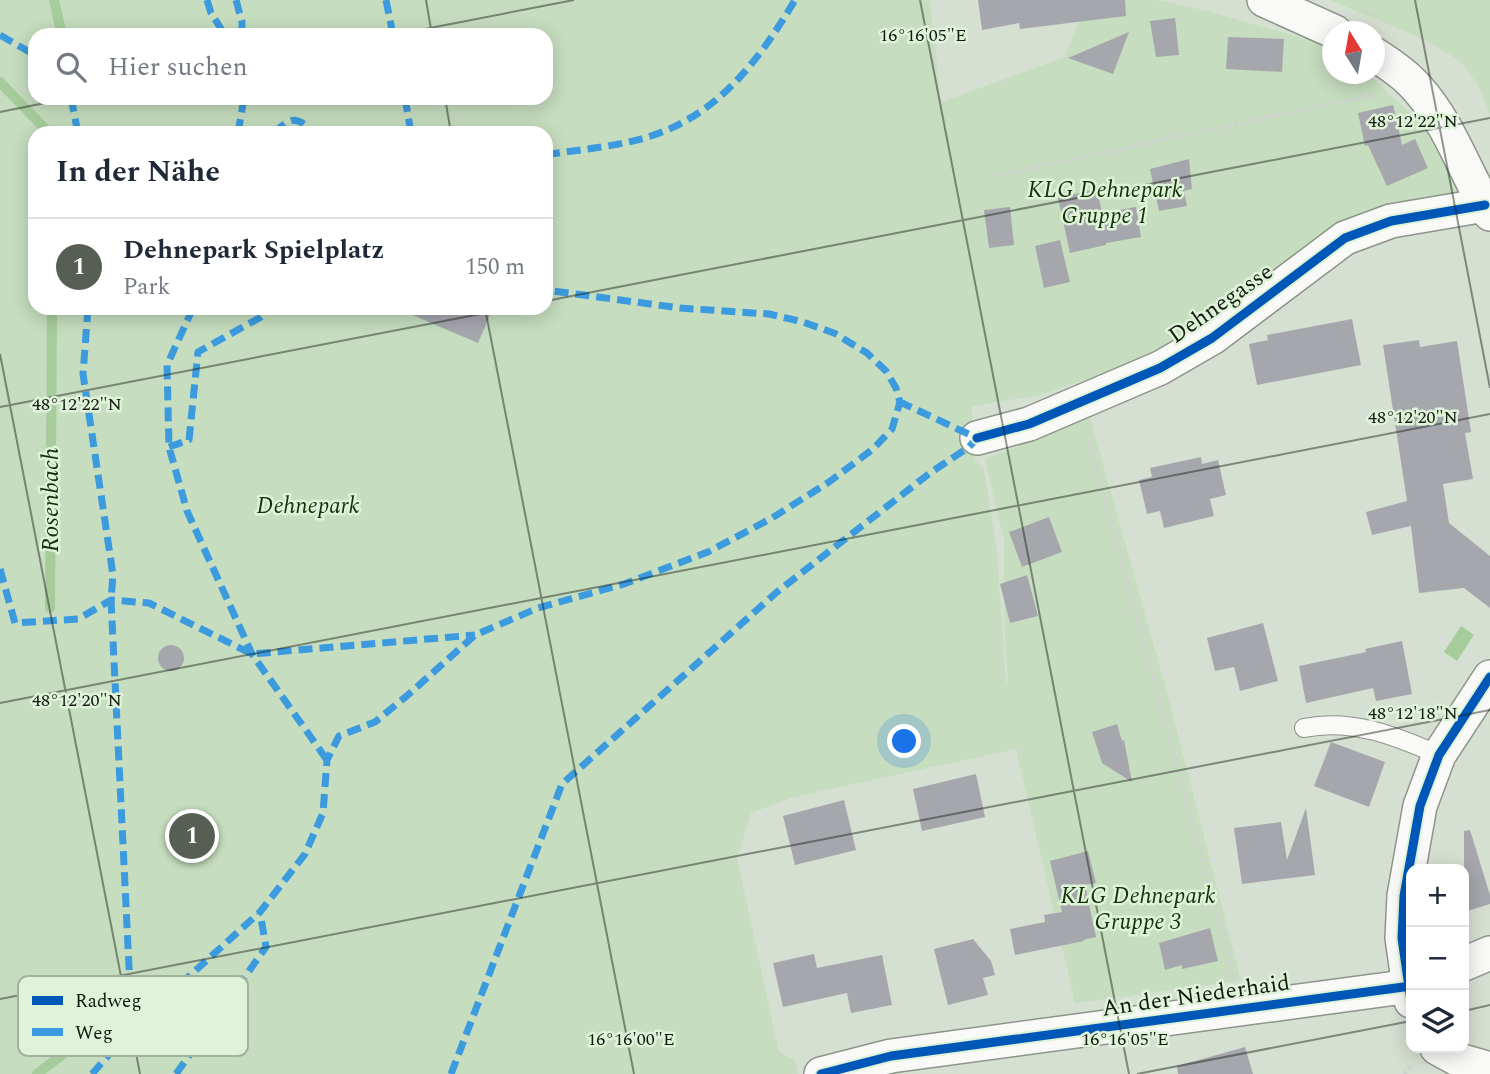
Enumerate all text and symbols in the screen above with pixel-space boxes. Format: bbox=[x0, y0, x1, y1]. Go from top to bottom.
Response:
north arrow bbox=[1322, 21, 1385, 84]
text: 16°16'05"E bbox=[879, 22, 967, 49]
search box bbox=[28, 28, 553, 105]
text: Hier suchen bbox=[108, 47, 248, 87]
icon: search bbox=[52, 48, 90, 86]
text: 48°12'22"N bbox=[1368, 108, 1458, 135]
text: In der Nähe bbox=[56, 149, 220, 195]
park label: KLG Dehnepark Gruppe 1 bbox=[1028, 173, 1183, 234]
text: Dehnepark Spielplatz bbox=[123, 230, 384, 270]
text: 1 bbox=[73, 250, 85, 285]
text: 150 m bbox=[465, 250, 525, 285]
street label: Dehnegasse bbox=[1161, 255, 1281, 353]
text: Park bbox=[123, 270, 170, 305]
text: 48°12'22"N bbox=[32, 391, 122, 418]
text: 48°12'20"N bbox=[1368, 404, 1458, 431]
water label: Rosenbach bbox=[33, 448, 69, 552]
park label: Dehnepark bbox=[257, 489, 360, 524]
text: 48°12'20"N bbox=[32, 687, 122, 714]
text: 48°12'18"N bbox=[1368, 700, 1458, 727]
your location bbox=[887, 724, 921, 758]
pin: 1 bbox=[169, 810, 215, 862]
map controls bbox=[1406, 864, 1469, 1053]
button: + bbox=[1406, 864, 1469, 927]
park label: KLG Dehnepark Gruppe 3 bbox=[1061, 879, 1216, 940]
button: − bbox=[1406, 927, 1469, 990]
street label: An der Niederhaid bbox=[1100, 965, 1292, 1027]
legend bbox=[18, 976, 248, 1056]
text: Radweg bbox=[75, 987, 142, 1016]
button: layers bbox=[1406, 990, 1469, 1053]
text: Weg bbox=[75, 1019, 113, 1048]
text: 16°16'00"E bbox=[587, 1026, 675, 1053]
text: 16°16'05"E bbox=[1081, 1026, 1169, 1053]

